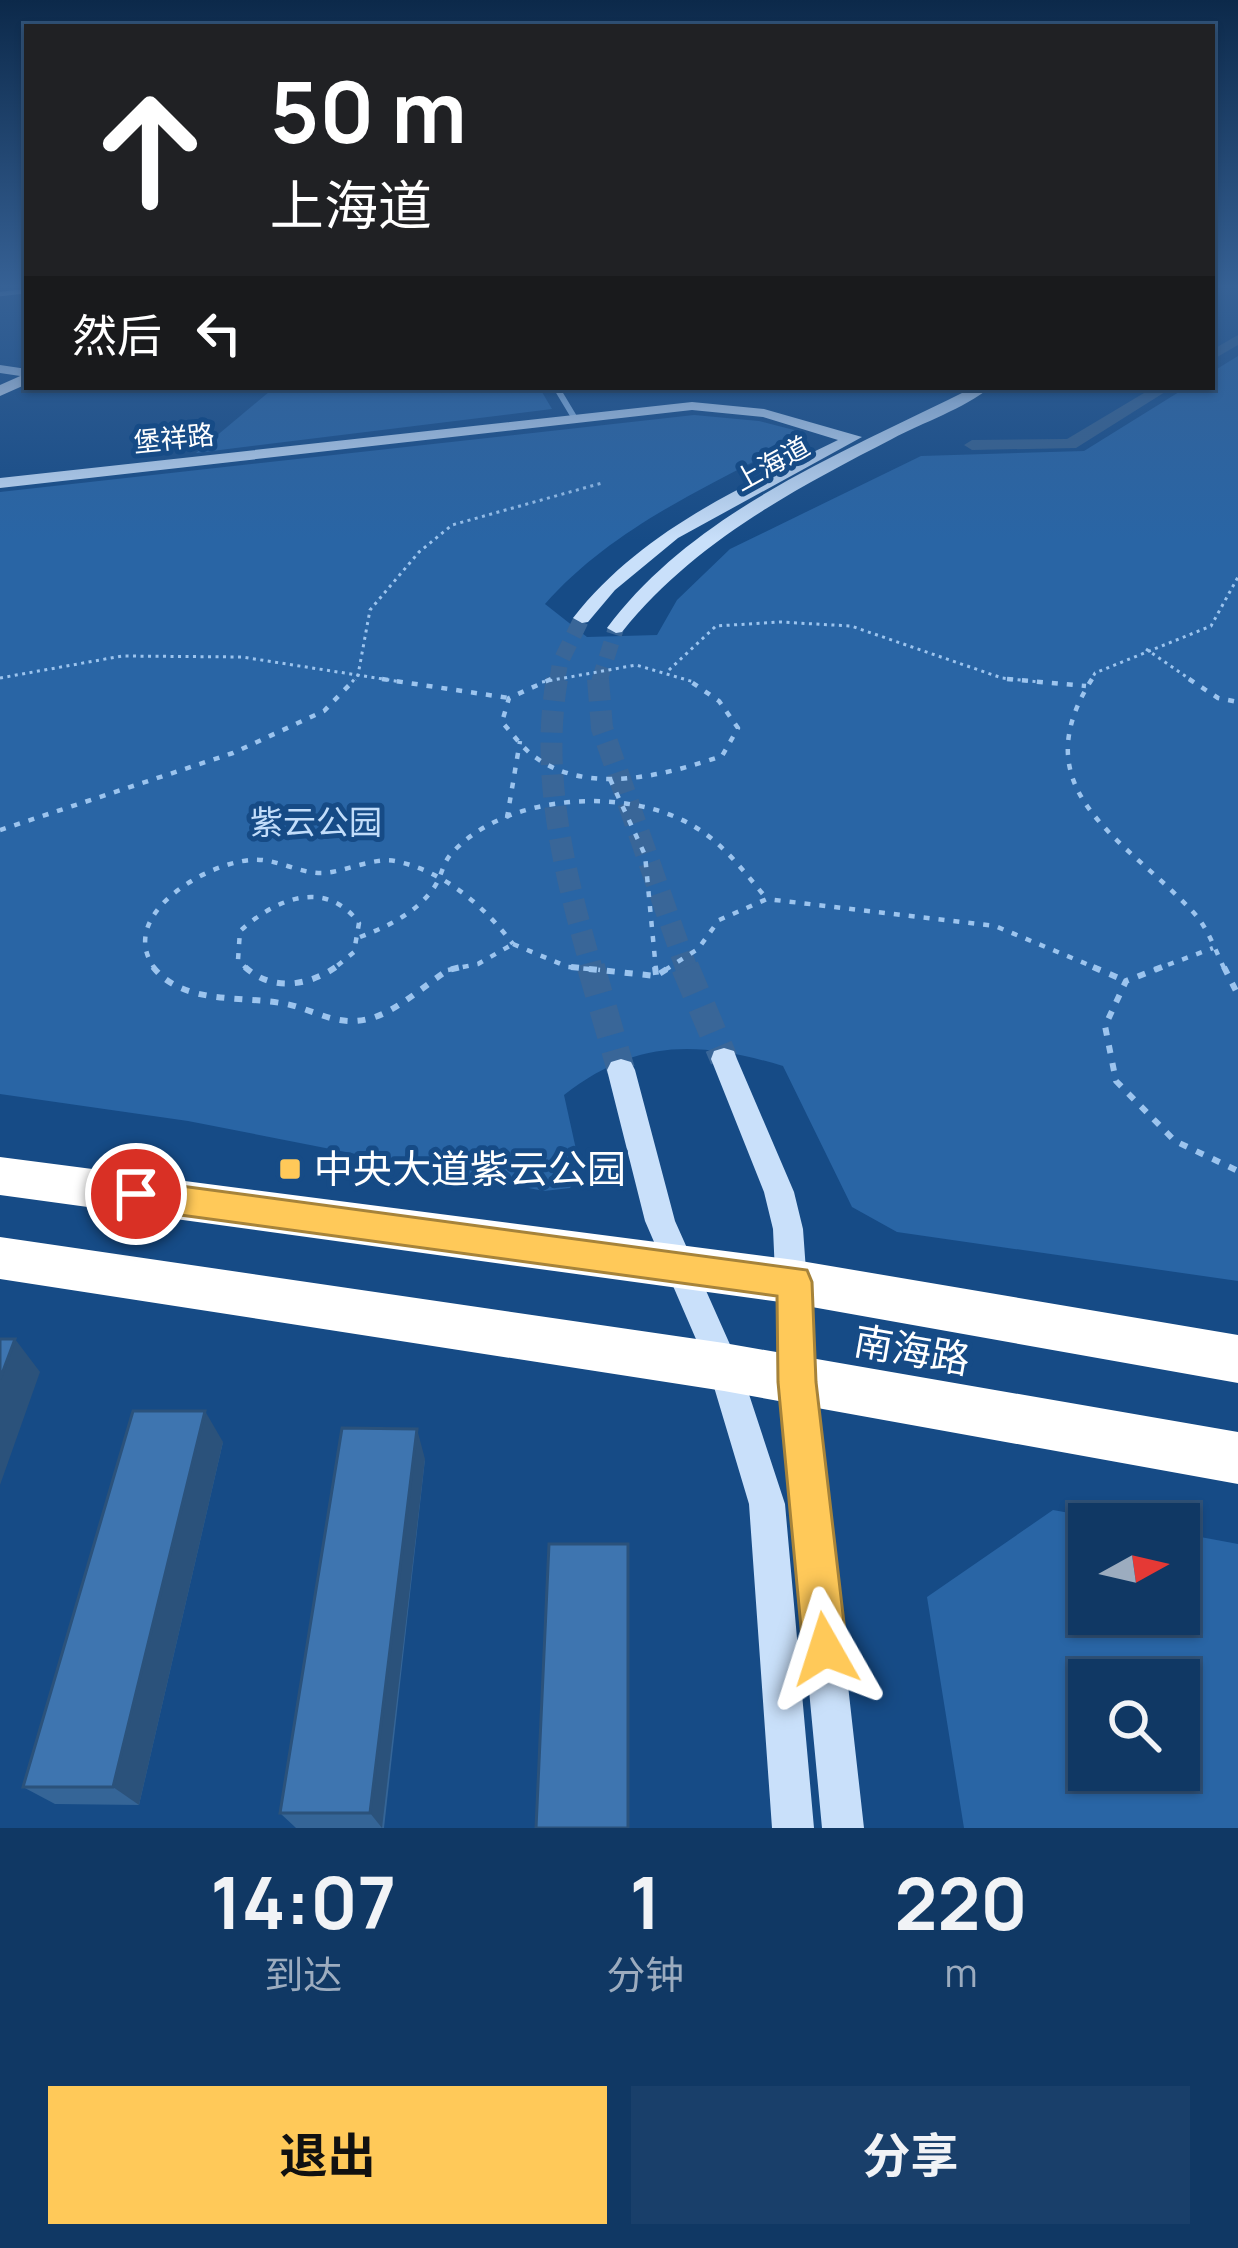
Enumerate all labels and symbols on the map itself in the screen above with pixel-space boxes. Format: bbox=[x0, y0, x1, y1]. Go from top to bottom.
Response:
street label: 堡祥路 bbox=[132, 415, 216, 460]
street label: 上海道 bbox=[727, 427, 816, 499]
park label: 紫云公园 bbox=[250, 799, 382, 844]
place label: 中央大道紫云公园 bbox=[314, 1141, 626, 1195]
pin bbox=[85, 1143, 187, 1245]
marker: 中央大道紫云公园 bbox=[277, 1156, 303, 1182]
street label: 南海路 bbox=[850, 1312, 974, 1386]
north arrow bbox=[1068, 1503, 1200, 1635]
position arrow bbox=[762, 1586, 888, 1712]

